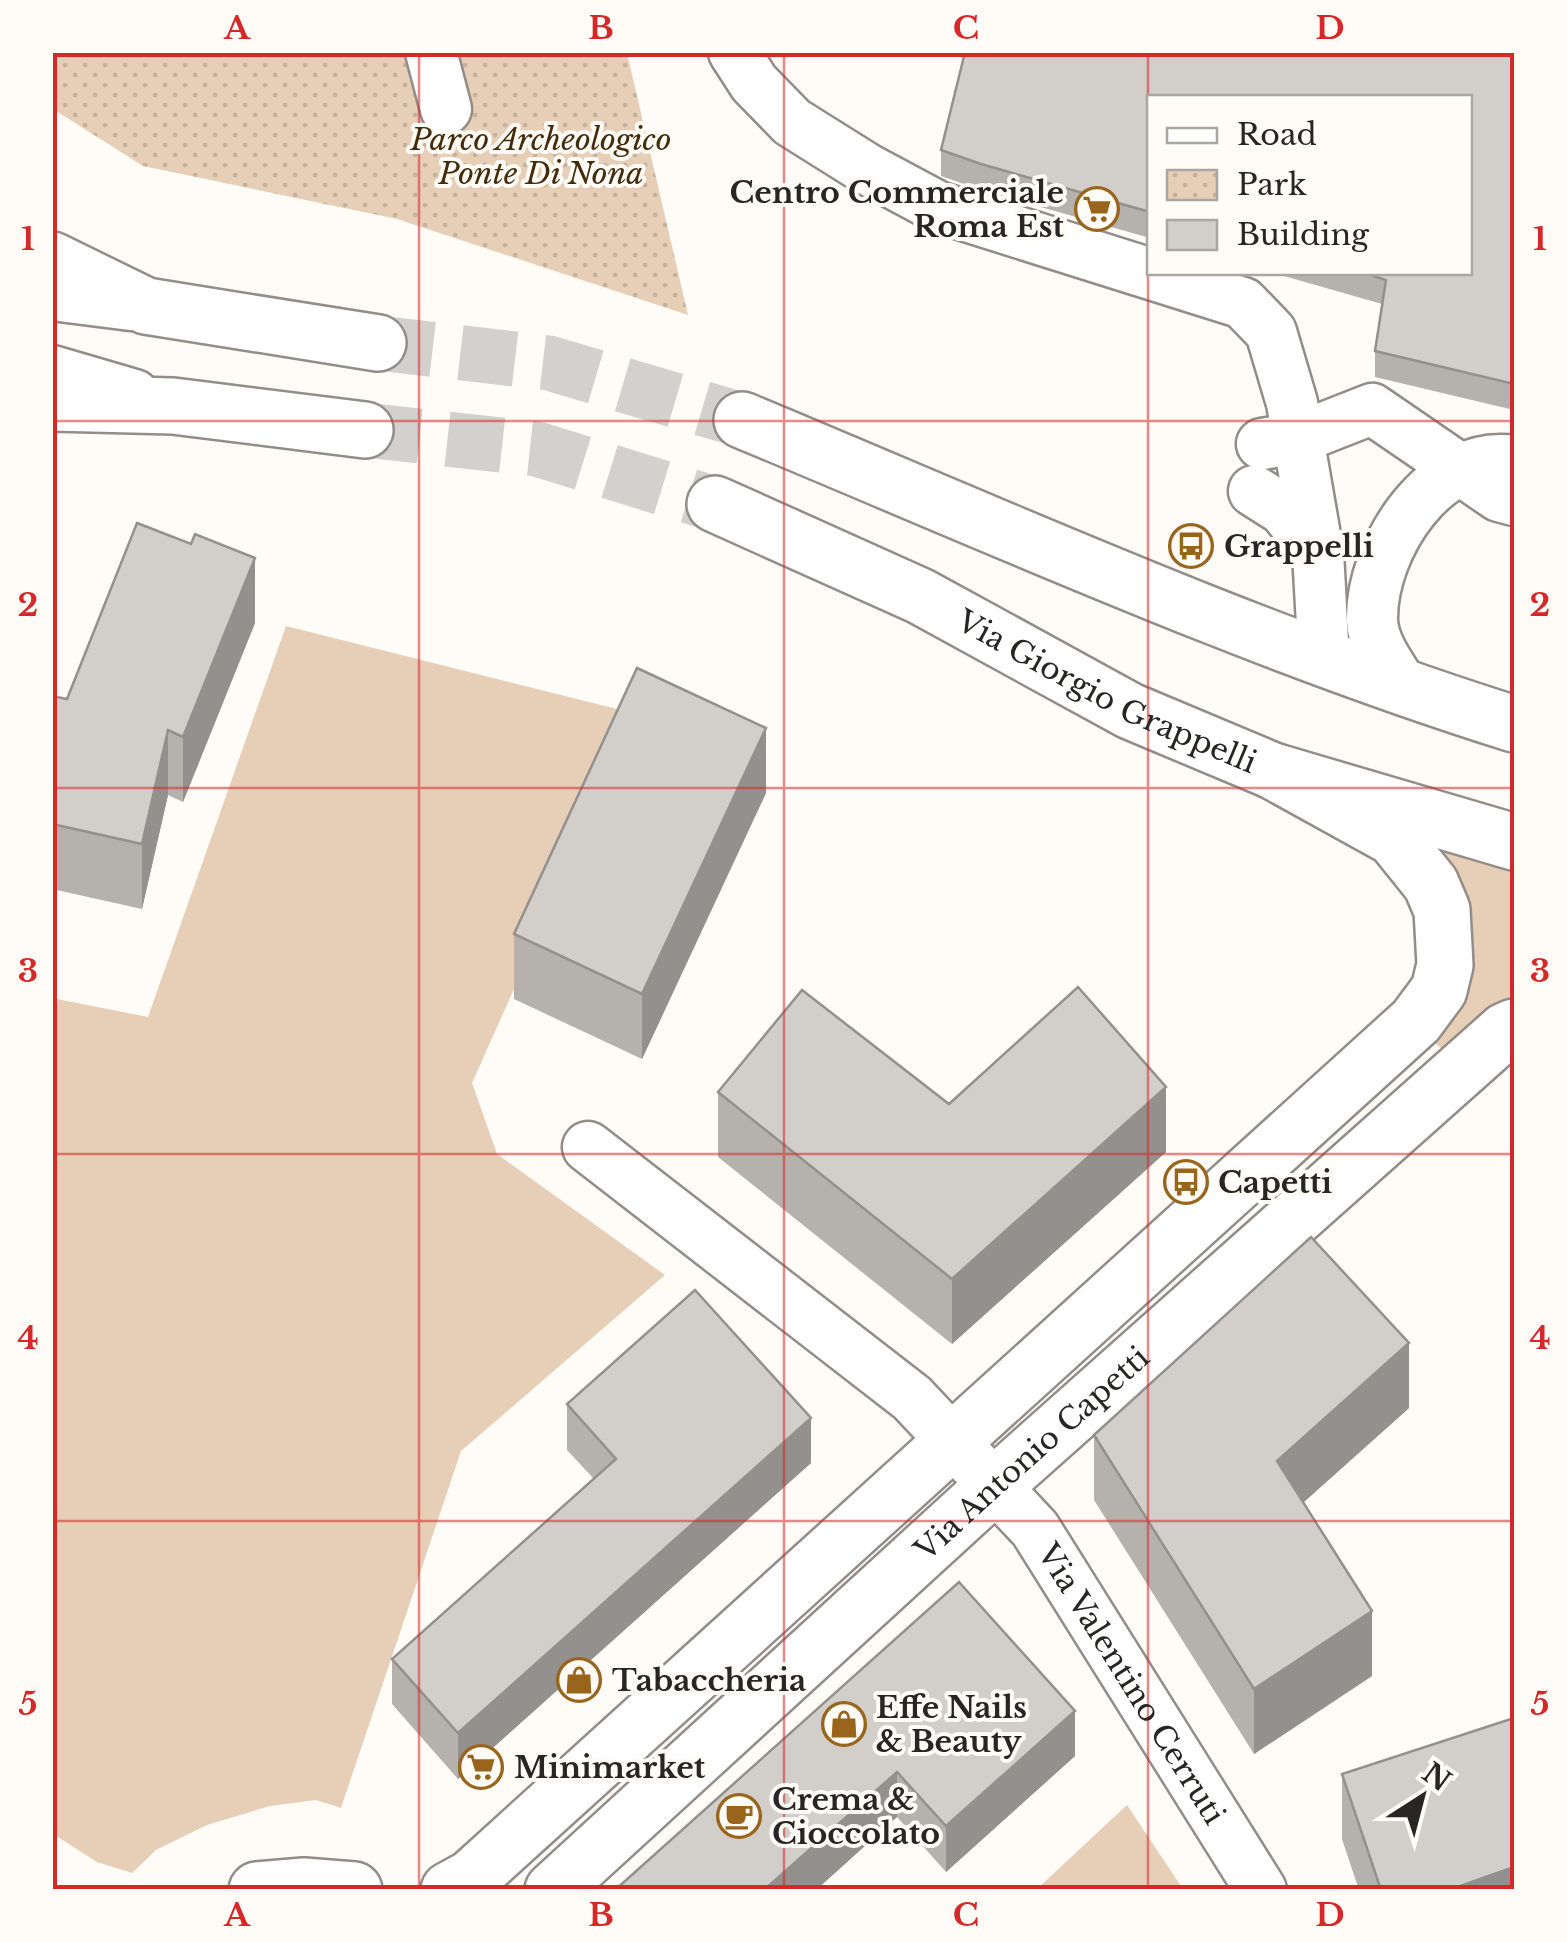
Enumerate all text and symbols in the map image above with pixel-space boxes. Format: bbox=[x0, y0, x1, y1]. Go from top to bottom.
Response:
text: A bbox=[223, 8, 251, 48]
text: B bbox=[588, 8, 614, 48]
text: C bbox=[953, 8, 979, 48]
text: D bbox=[1315, 8, 1345, 48]
legend bbox=[1147, 95, 1472, 275]
text: Road bbox=[1237, 116, 1317, 153]
park label: Parco Archeologico Ponte Di Nona bbox=[410, 121, 672, 192]
text: Park bbox=[1237, 166, 1307, 203]
place label: Centro Commerciale Roma Est bbox=[730, 174, 1065, 245]
supermarket icon: Centro Commerciale Roma Est bbox=[1074, 186, 1120, 232]
text: Building bbox=[1237, 216, 1370, 253]
text: 1 bbox=[21, 219, 35, 259]
text: 1 bbox=[1533, 219, 1547, 259]
bus stop icon: Grappelli bbox=[1168, 523, 1214, 569]
place label: Grappelli bbox=[1224, 528, 1374, 565]
text: 2 bbox=[18, 585, 38, 625]
text: 2 bbox=[1530, 585, 1550, 625]
street label: Via Giorgio Grappelli bbox=[950, 601, 1262, 781]
text: 3 bbox=[18, 951, 38, 991]
text: 3 bbox=[1530, 951, 1550, 991]
bus stop icon: Capetti bbox=[1163, 1159, 1209, 1205]
place label: Capetti bbox=[1218, 1164, 1332, 1201]
text: 4 bbox=[17, 1318, 39, 1358]
text: 4 bbox=[1529, 1318, 1551, 1358]
street label: Via Antonio Capetti bbox=[906, 1338, 1156, 1569]
street label: Via Valentino Cerruti bbox=[1030, 1536, 1234, 1831]
shop icon: Tabaccheria bbox=[556, 1657, 602, 1703]
place label: Tabaccheria bbox=[612, 1662, 806, 1699]
text: 5 bbox=[18, 1684, 38, 1724]
text: 5 bbox=[1530, 1684, 1550, 1724]
place label: Effe Nails & Beauty bbox=[876, 1689, 1027, 1760]
shop icon: Effe Nails & Beauty bbox=[821, 1701, 867, 1747]
supermarket icon: Minimarket bbox=[458, 1744, 504, 1790]
north arrow bbox=[1372, 1747, 1472, 1847]
place label: Minimarket bbox=[514, 1749, 706, 1786]
text: N bbox=[1415, 1755, 1457, 1799]
place label: Crema & Cioccolato bbox=[772, 1781, 940, 1852]
cafe icon: Crema & Cioccolato bbox=[716, 1793, 762, 1839]
text: A bbox=[223, 1895, 251, 1935]
text: B bbox=[588, 1895, 614, 1935]
text: C bbox=[953, 1895, 979, 1935]
text: D bbox=[1315, 1895, 1345, 1935]

